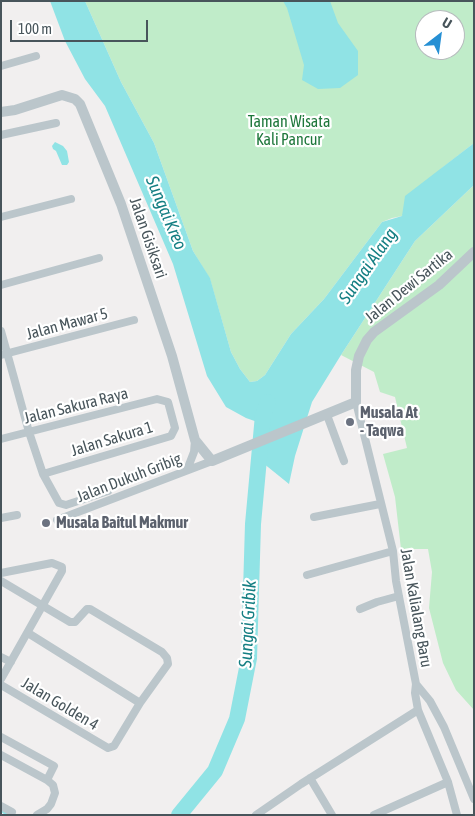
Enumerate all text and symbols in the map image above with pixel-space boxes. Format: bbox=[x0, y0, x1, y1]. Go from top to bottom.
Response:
scale bar bbox=[12, 10, 150, 42]
north arrow bbox=[415, 10, 465, 60]
text: U bbox=[439, 14, 455, 32]
text: 100 m bbox=[18, 20, 52, 37]
park label: Taman Wisata Kali Pancur bbox=[248, 112, 330, 150]
water label: Sungai Kreo bbox=[141, 173, 191, 253]
street label: Jalan Gisiksari bbox=[125, 195, 171, 281]
water label: Sungai Alang bbox=[334, 224, 402, 308]
street label: Jalan Dewi Sartika bbox=[361, 245, 457, 327]
street label: Jalan Mawar 5 bbox=[24, 304, 110, 344]
street label: Jalan Sakura Raya bbox=[22, 384, 130, 428]
place label: Musala At - Taqwa bbox=[360, 403, 418, 441]
marker: Musala At - Taqwa bbox=[344, 416, 356, 428]
street label: Jalan Sakura 1 bbox=[69, 417, 155, 461]
street label: Jalan Dukuh Gribig bbox=[74, 449, 184, 507]
place label: Musala Baitul Makmur bbox=[56, 513, 188, 533]
marker: Musala Baitul Makmur bbox=[40, 517, 52, 529]
street label: Jalan Kalialang Baru bbox=[396, 547, 436, 669]
water label: Sungai Gribik bbox=[235, 580, 261, 668]
street label: Jalan Golden 4 bbox=[18, 673, 102, 735]

